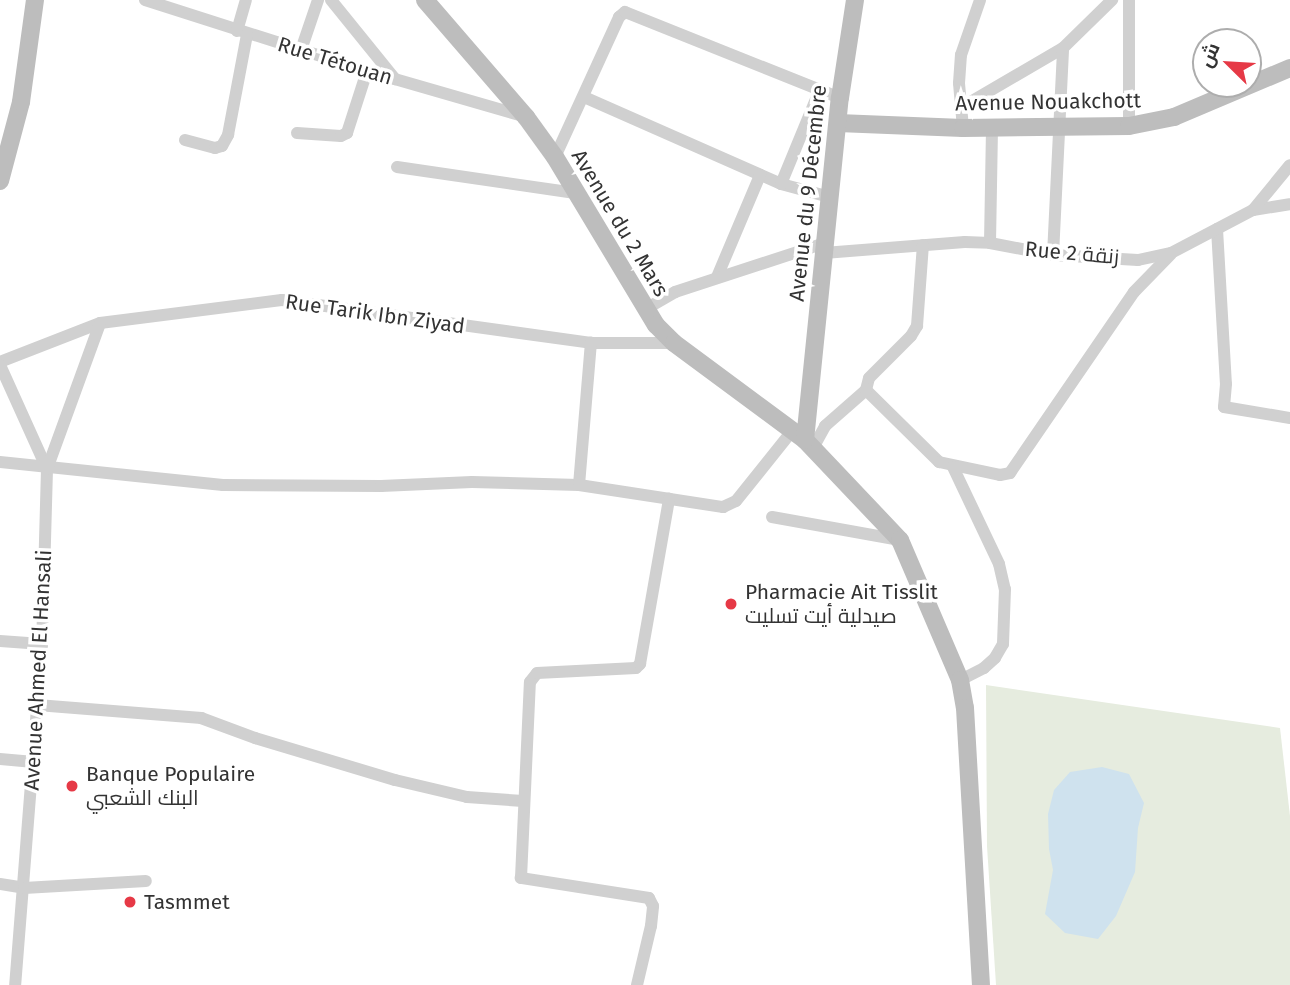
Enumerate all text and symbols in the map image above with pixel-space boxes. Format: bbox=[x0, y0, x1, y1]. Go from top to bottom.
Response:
north arrow bbox=[1192, 28, 1262, 98]
street label: Rue Tétouan bbox=[275, 32, 395, 90]
text: ش bbox=[1194, 39, 1225, 71]
street label: Avenue du 9 Décembre bbox=[784, 83, 832, 303]
street label: Avenue Nouakchott bbox=[955, 88, 1141, 116]
street label: Avenue du 2 Mars bbox=[566, 145, 674, 301]
street label: Rue 2 زنقة bbox=[1024, 236, 1120, 270]
street label: Rue Tarik Ibn Ziyad bbox=[284, 289, 466, 339]
street label: Avenue Ahmed El Hansali bbox=[19, 549, 57, 791]
place label: Pharmacie Ait Tisslit صيدلية أيت تسليت bbox=[745, 579, 938, 629]
marker: Pharmacie Ait Tisslit صيدلية أيت تسليت bbox=[723, 596, 739, 612]
place label: Banque Populaire البنك الشعبي bbox=[86, 761, 255, 811]
marker: Banque Populaire البنك الشعبي bbox=[64, 778, 80, 794]
place label: Tasmmet bbox=[144, 889, 230, 915]
marker: Tasmmet bbox=[122, 894, 138, 910]

